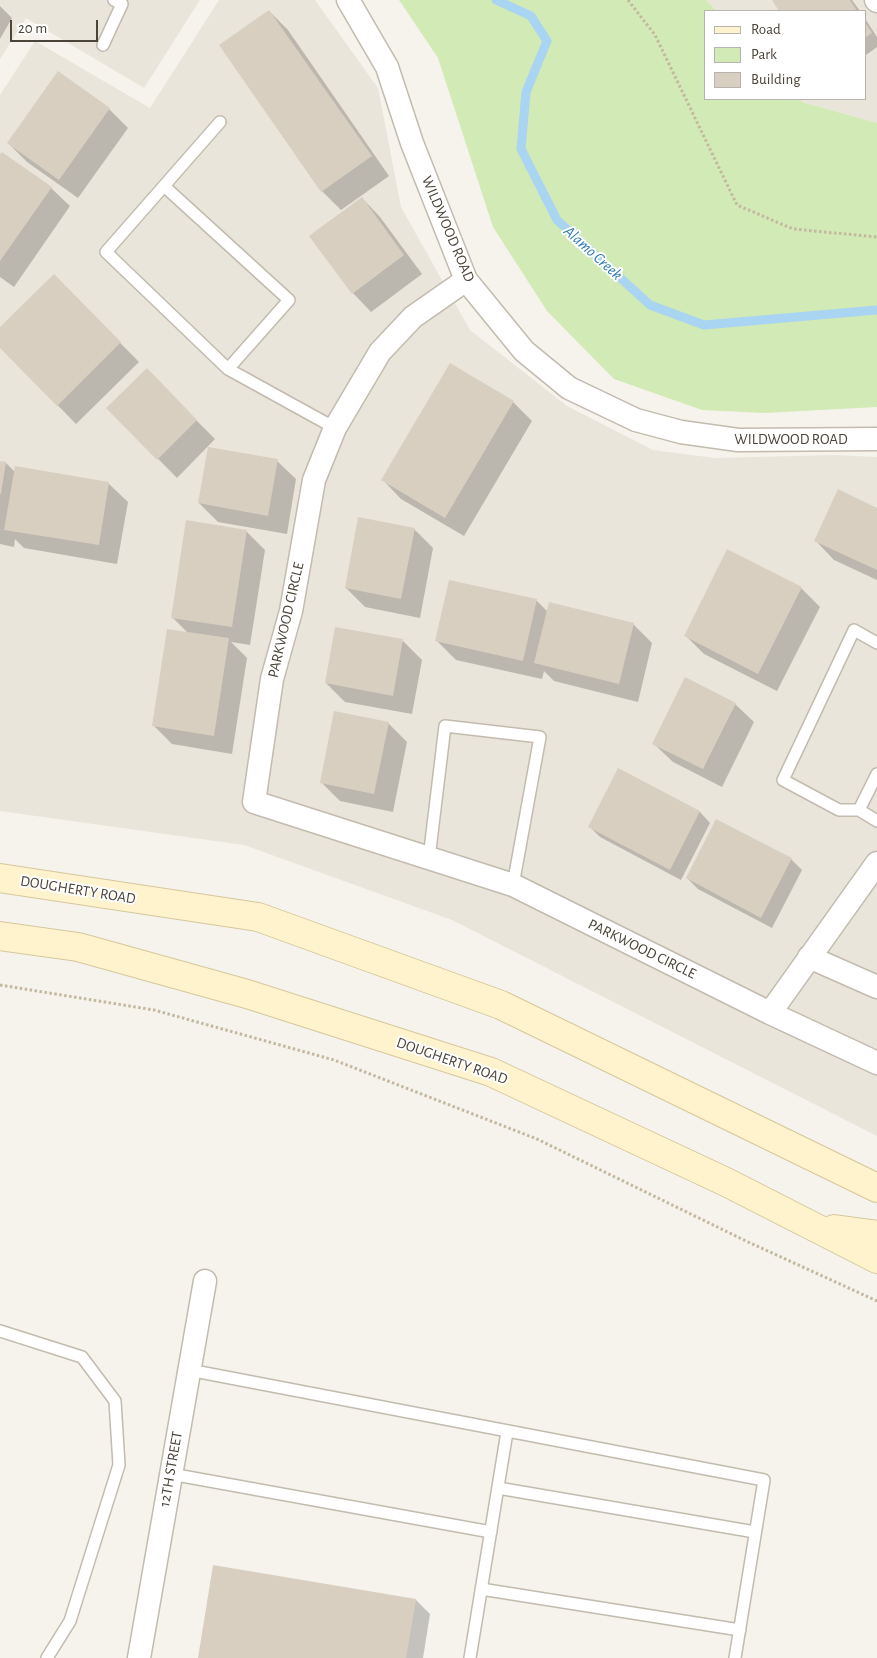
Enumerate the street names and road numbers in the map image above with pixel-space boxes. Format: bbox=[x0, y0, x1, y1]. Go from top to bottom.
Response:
street label: WILDWOOD ROAD bbox=[418, 173, 478, 285]
street label: WILDWOOD ROAD bbox=[734, 430, 848, 448]
street label: PARKWOOD CIRCLE bbox=[264, 561, 308, 679]
street label: DOUGHERTY ROAD bbox=[19, 872, 137, 908]
street label: PARKWOOD CIRCLE bbox=[585, 915, 699, 983]
street label: DOUGHERTY ROAD bbox=[394, 1034, 510, 1088]
street label: 12TH STREET bbox=[156, 1430, 186, 1508]

